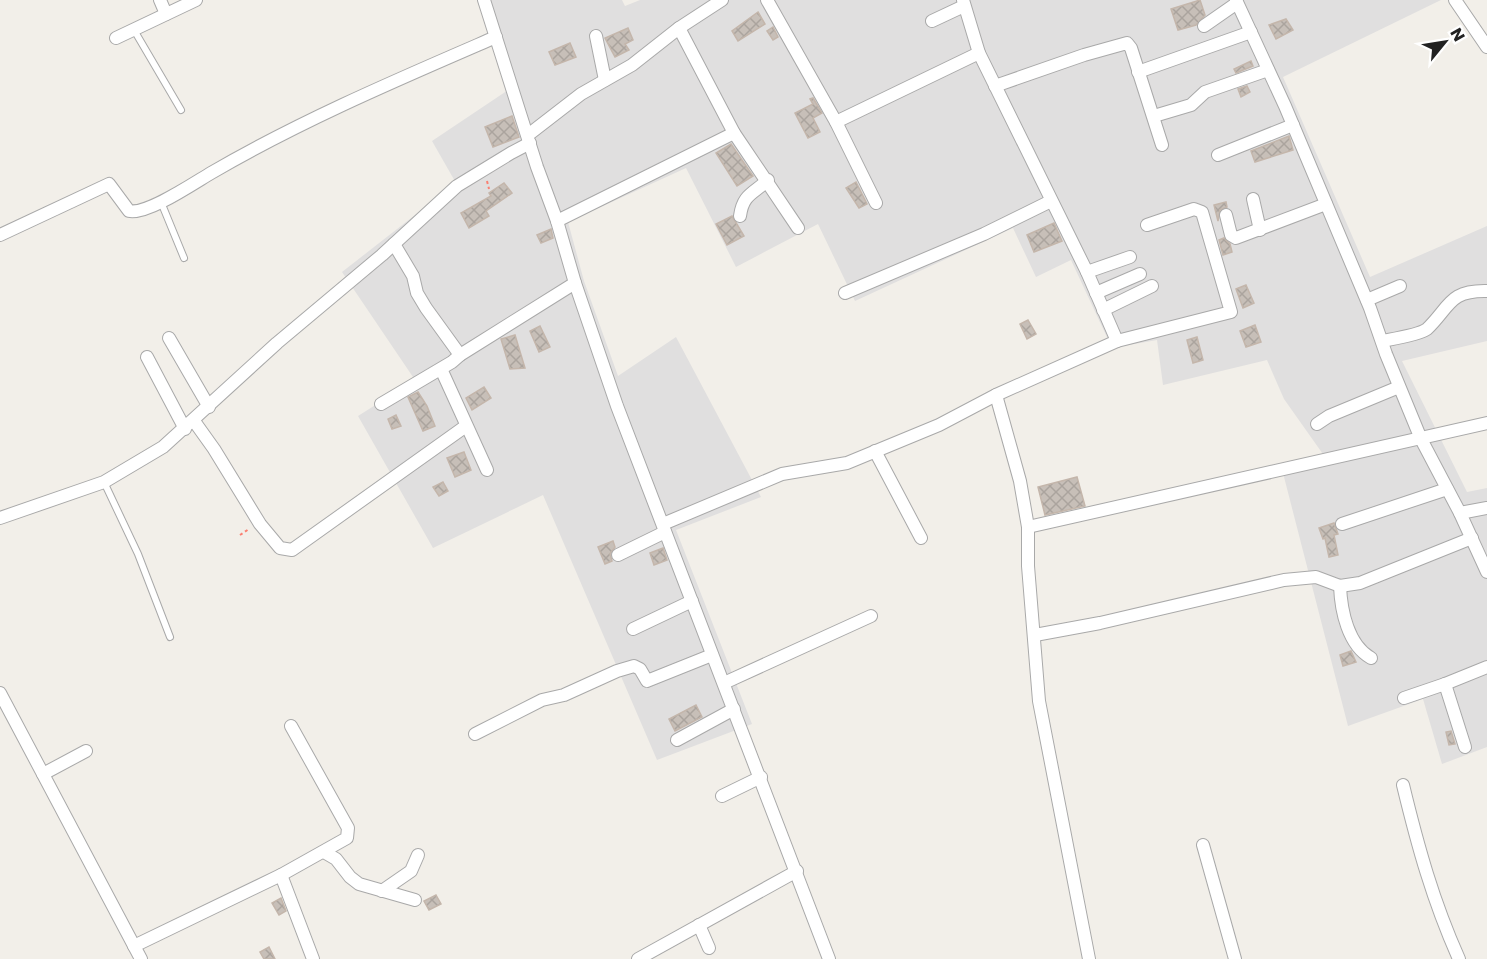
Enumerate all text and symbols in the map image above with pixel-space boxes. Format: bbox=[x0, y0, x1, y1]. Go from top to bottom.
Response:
north arrow bbox=[1415, 12, 1475, 72]
text: N bbox=[1445, 24, 1471, 46]

